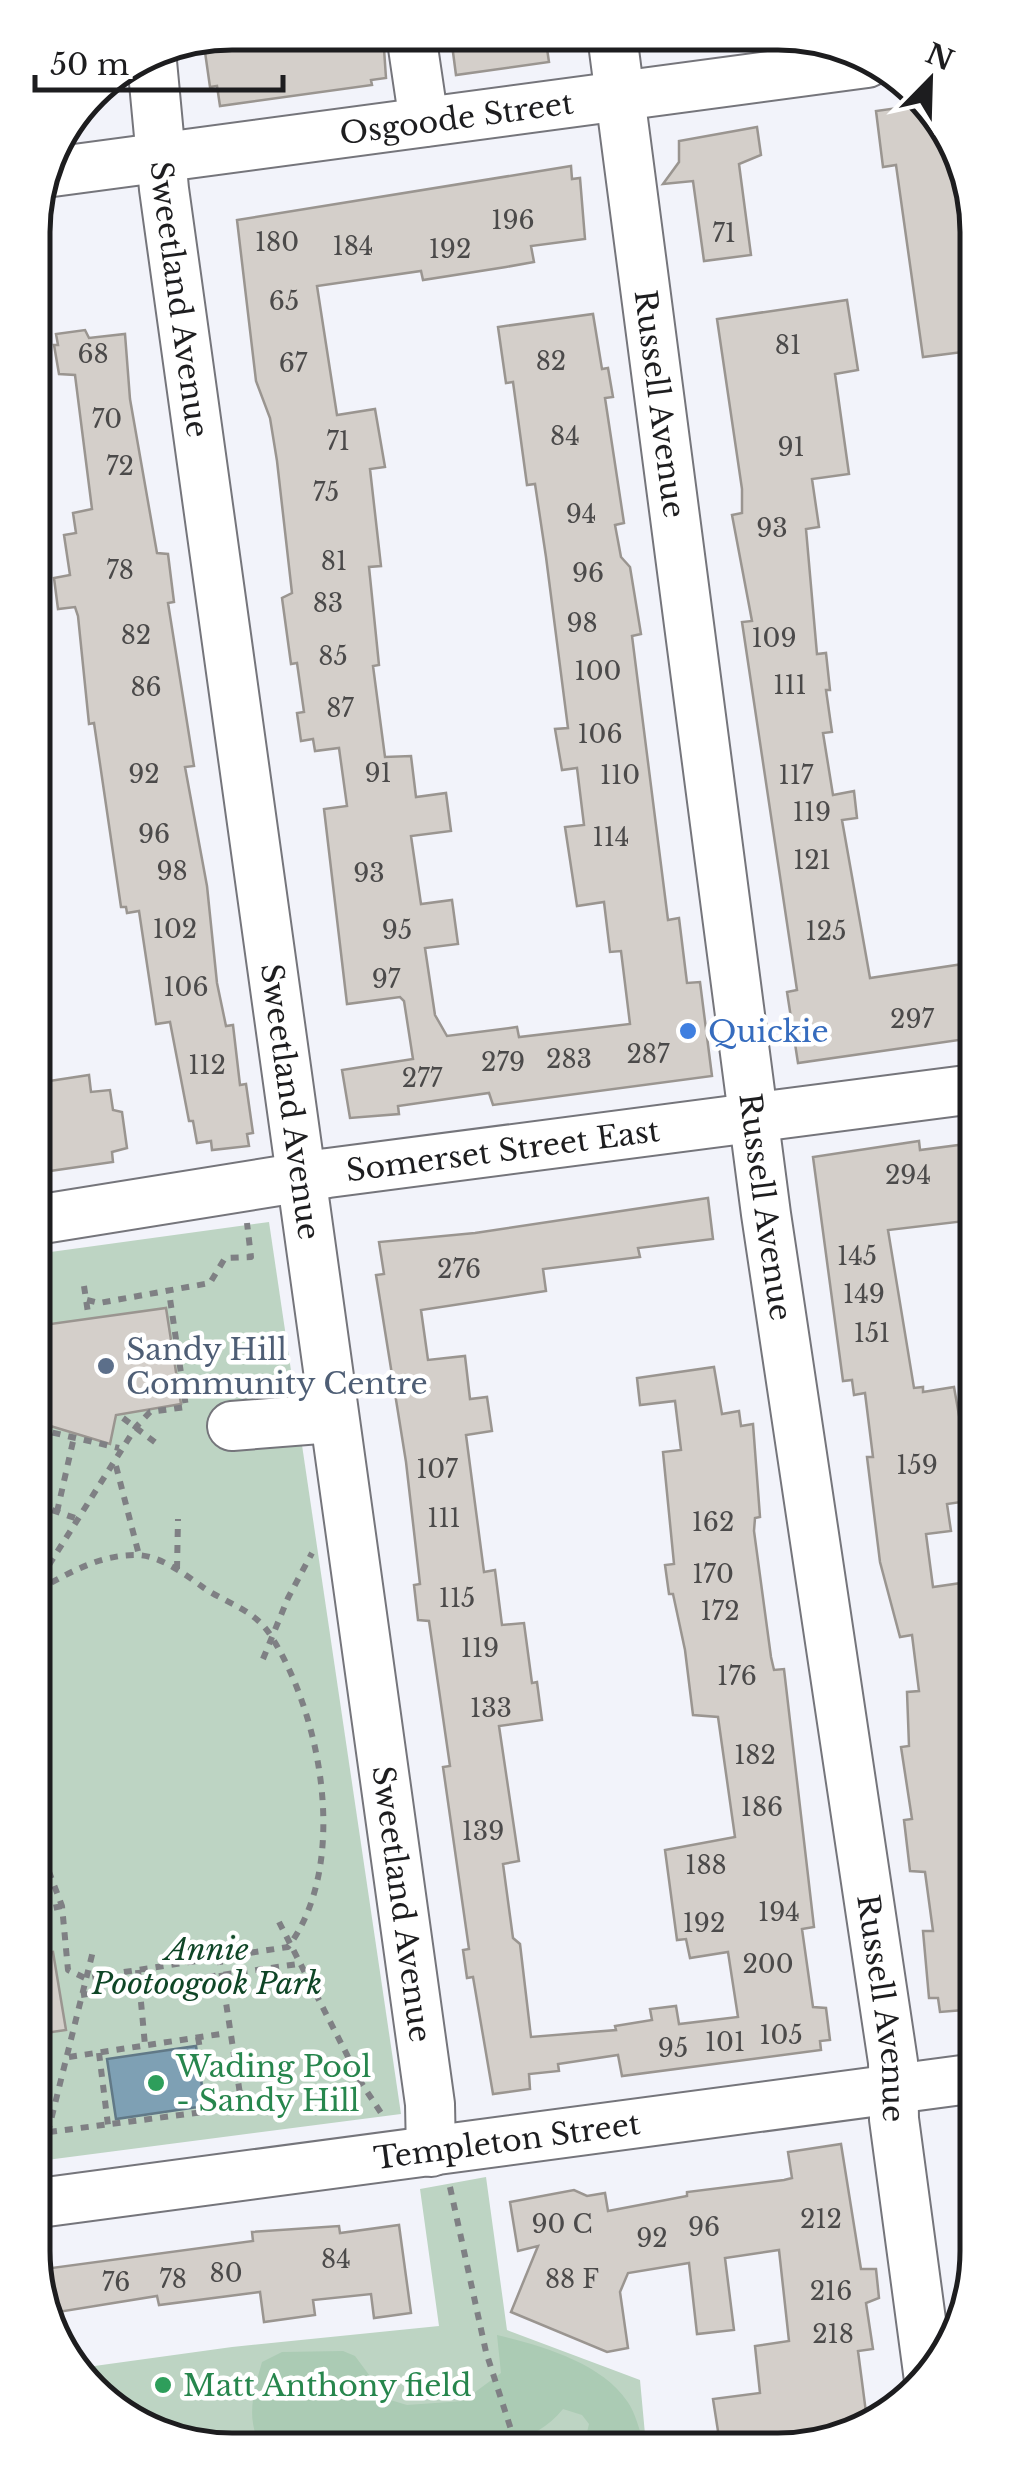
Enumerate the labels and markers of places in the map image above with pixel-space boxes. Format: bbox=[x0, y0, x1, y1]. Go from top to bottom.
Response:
place label: Quickie bbox=[708, 1013, 829, 1050]
marker: Quickie bbox=[677, 1020, 699, 1042]
place label: Sandy Hill Community Centre bbox=[126, 1331, 428, 1402]
marker: Sandy Hill Community Centre bbox=[95, 1355, 117, 1377]
place label: Wading Pool - Sandy Hill bbox=[175, 2048, 371, 2119]
marker: Wading Pool - Sandy Hill bbox=[145, 2072, 167, 2094]
place label: Matt Anthony field bbox=[183, 2367, 472, 2404]
marker: Matt Anthony field bbox=[152, 2374, 174, 2396]

